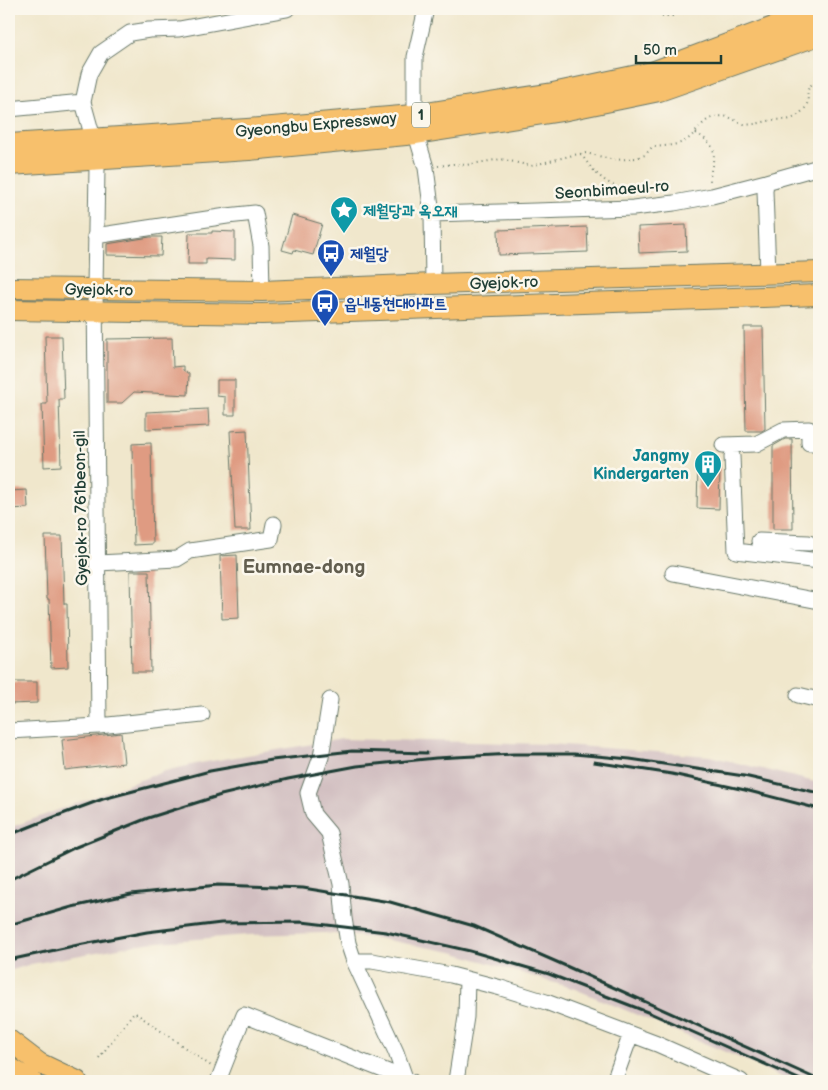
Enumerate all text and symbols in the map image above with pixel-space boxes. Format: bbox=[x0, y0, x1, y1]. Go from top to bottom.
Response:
scale bar bbox=[636, 32, 720, 64]
text: 50 m bbox=[643, 41, 677, 60]
road number: 1 bbox=[412, 102, 430, 128]
street label: Gyeongbu Expressway bbox=[235, 109, 398, 142]
street label: Seonbimaeul-ro bbox=[554, 177, 670, 204]
place icon: 제월당과 옥오재 bbox=[329, 195, 359, 234]
place label: 제월당과 옥오재 bbox=[363, 202, 458, 221]
bus stop icon: 제월당 bbox=[316, 238, 346, 277]
place label: 제월당 bbox=[350, 245, 389, 264]
street label: Gyejok-ro bbox=[469, 273, 539, 294]
street label: Gyejok-ro bbox=[64, 280, 134, 301]
bus stop icon: 읍내동현대아파트 bbox=[310, 288, 340, 327]
place label: 읍내동현대아파트 bbox=[344, 295, 447, 314]
street label: Gyejok-ro 761beon-gil bbox=[71, 430, 92, 586]
place label: Jangmy Kindergarten bbox=[593, 447, 690, 484]
building icon: Jangmy Kindergarten bbox=[693, 449, 723, 488]
district label: Eumnae-dong bbox=[243, 556, 365, 579]

